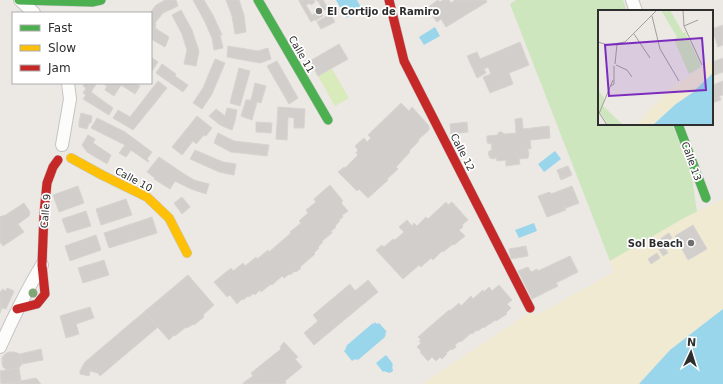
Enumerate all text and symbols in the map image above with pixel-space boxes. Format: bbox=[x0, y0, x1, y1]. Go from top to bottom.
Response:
marker: El Cortijo de Ramiro bbox=[314, 6, 324, 16]
place label: El Cortijo de Ramiro bbox=[327, 6, 440, 17]
inset map bbox=[598, 10, 713, 125]
legend bbox=[12, 12, 152, 84]
text: Fast bbox=[48, 21, 72, 35]
street label: Calle 11 bbox=[287, 34, 317, 75]
text: Slow bbox=[48, 41, 76, 55]
text: Jam bbox=[47, 61, 71, 75]
street label: Calle 12 bbox=[448, 132, 477, 173]
street label: Calle 13 bbox=[679, 140, 704, 182]
street label: Calle 10 bbox=[113, 165, 154, 194]
street label: Calle 9 bbox=[39, 193, 52, 229]
place label: Sol Beach bbox=[628, 238, 683, 249]
marker: Sol Beach bbox=[686, 238, 696, 248]
north arrow bbox=[671, 332, 711, 372]
text: N bbox=[687, 336, 697, 349]

